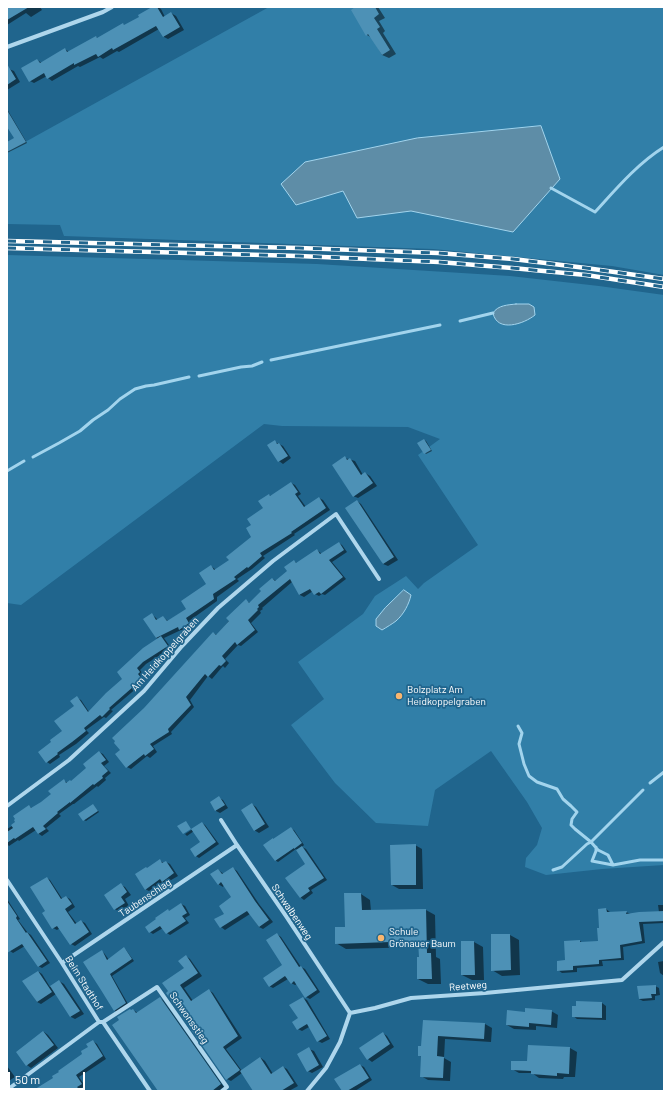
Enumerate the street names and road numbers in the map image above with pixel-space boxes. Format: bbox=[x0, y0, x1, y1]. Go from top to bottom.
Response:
street label: Am Heidkoppelgraben bbox=[129, 615, 201, 693]
street label: Taubenschlag bbox=[117, 876, 173, 920]
street label: Schwalbenweg bbox=[269, 882, 315, 942]
street label: Beim Stadthof bbox=[62, 953, 106, 1013]
street label: Reetweg bbox=[449, 979, 487, 993]
street label: Schwonsstieg bbox=[167, 990, 211, 1046]

